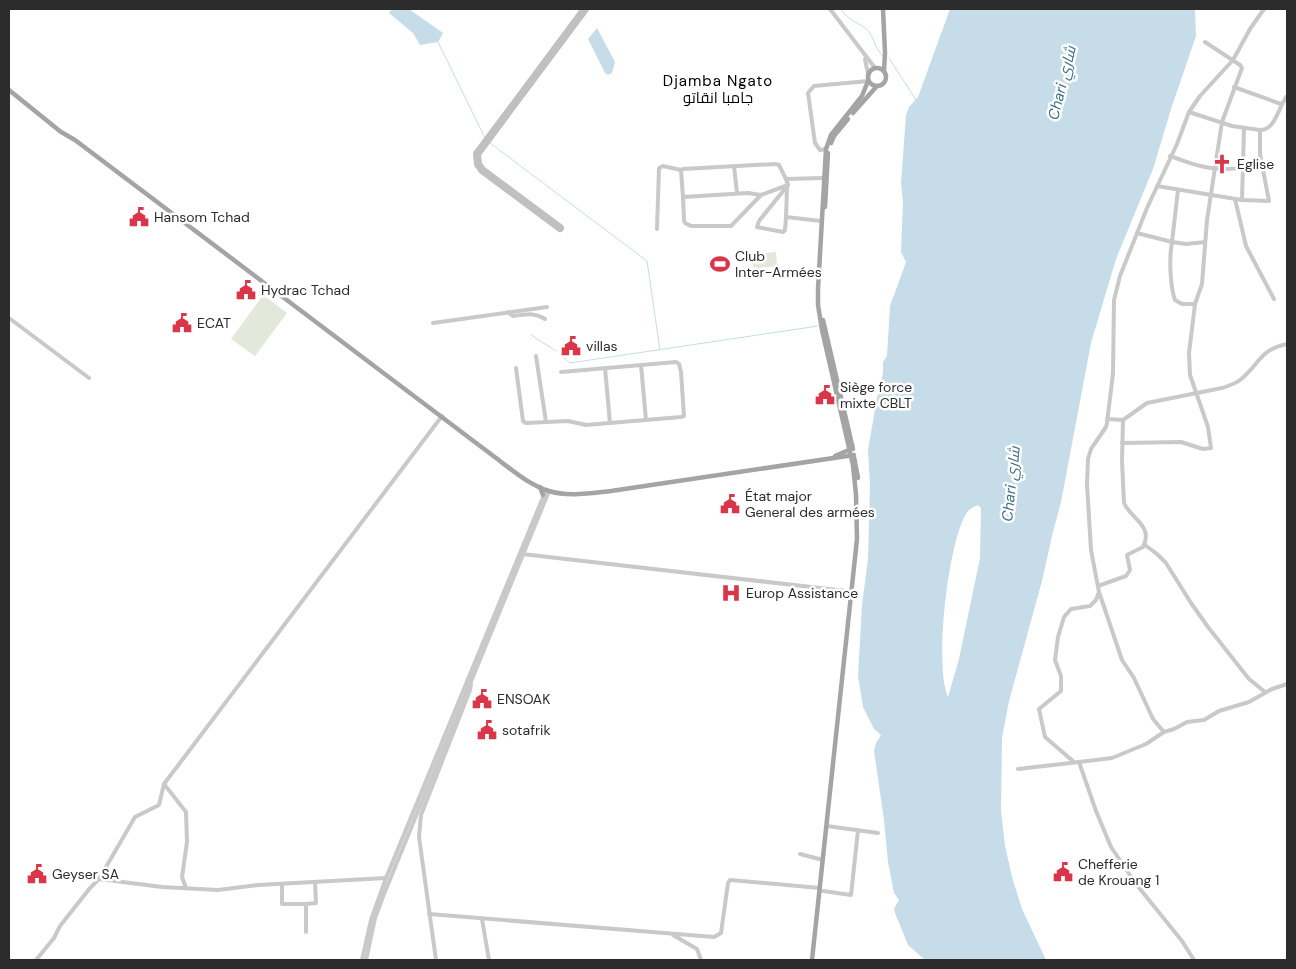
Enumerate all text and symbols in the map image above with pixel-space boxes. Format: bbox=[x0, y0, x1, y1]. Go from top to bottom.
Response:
water label: Chari شاري bbox=[1043, 43, 1083, 122]
district label: Djamba Ngato جامبا انقاتو bbox=[663, 71, 773, 108]
church icon: Eglise bbox=[1211, 153, 1233, 175]
place label: Eglise bbox=[1237, 155, 1274, 173]
public building icon: Hansom Tchad bbox=[128, 206, 150, 228]
place label: Hansom Tchad bbox=[154, 208, 250, 226]
place label: Club Inter-Armées bbox=[735, 247, 822, 281]
sports icon: Club Inter-Armées bbox=[709, 253, 731, 275]
public building icon: Hydrac Tchad bbox=[235, 279, 257, 301]
place label: Hydrac Tchad bbox=[261, 281, 350, 299]
public building icon: ECAT bbox=[171, 312, 193, 334]
place label: ECAT bbox=[197, 314, 231, 332]
public building icon: villas bbox=[560, 335, 582, 357]
place label: villas bbox=[586, 337, 618, 355]
place label: Siège force mixte CBLT bbox=[840, 378, 912, 412]
public building icon: Siège force mixte CBLT bbox=[814, 384, 836, 406]
water label: Chari شاري bbox=[997, 445, 1027, 523]
place label: État major General des armées bbox=[745, 487, 875, 521]
public building icon: État major General des armées bbox=[719, 493, 741, 515]
hospital icon: Europ Assistance bbox=[720, 582, 742, 604]
place label: Europ Assistance bbox=[746, 584, 858, 602]
public building icon: ENSOAK bbox=[471, 688, 493, 710]
place label: ENSOAK bbox=[497, 690, 550, 708]
public building icon: sotafrik bbox=[476, 719, 498, 741]
place label: sotafrik bbox=[502, 721, 551, 739]
place label: Chefferie de Krouang 1 bbox=[1078, 855, 1159, 889]
public building icon: Chefferie de Krouang 1 bbox=[1052, 861, 1074, 883]
public building icon: Geyser SA bbox=[26, 863, 48, 885]
place label: Geyser SA bbox=[52, 865, 119, 883]

